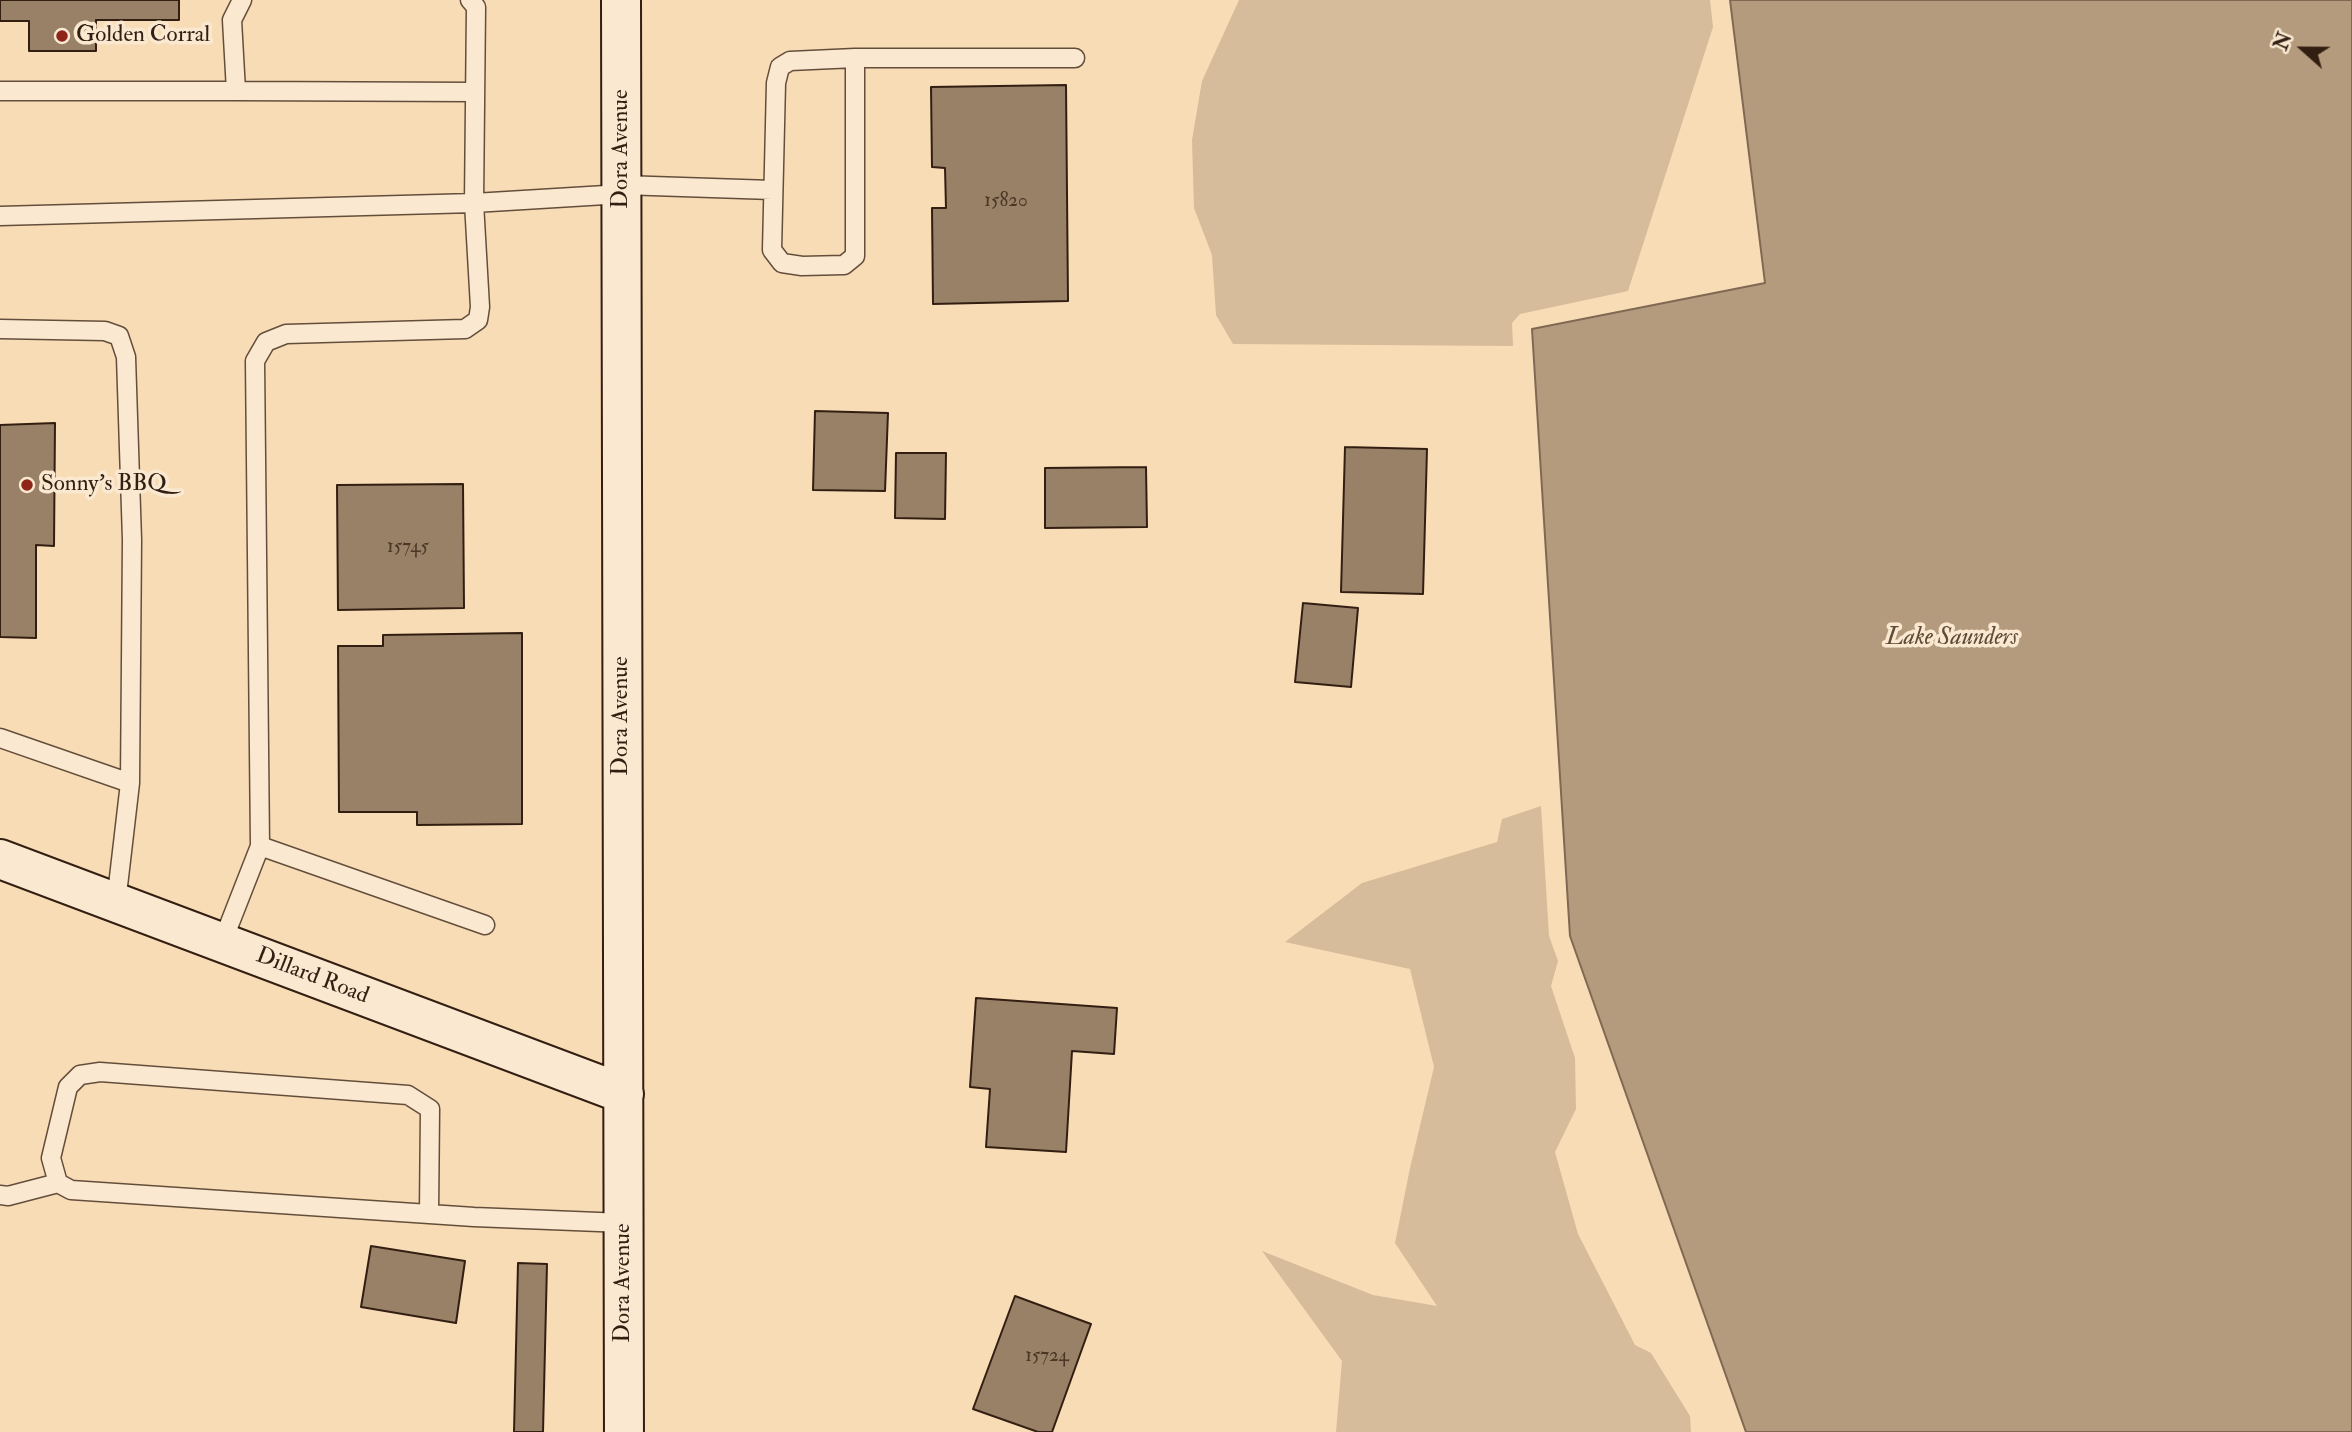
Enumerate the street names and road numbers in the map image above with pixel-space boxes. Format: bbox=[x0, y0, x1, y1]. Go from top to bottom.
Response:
street label: Dora Avenue bbox=[608, 89, 636, 209]
street label: Dora Avenue bbox=[608, 656, 636, 776]
street label: Dillard Road bbox=[252, 943, 372, 1011]
street label: Dora Avenue bbox=[610, 1223, 638, 1343]

